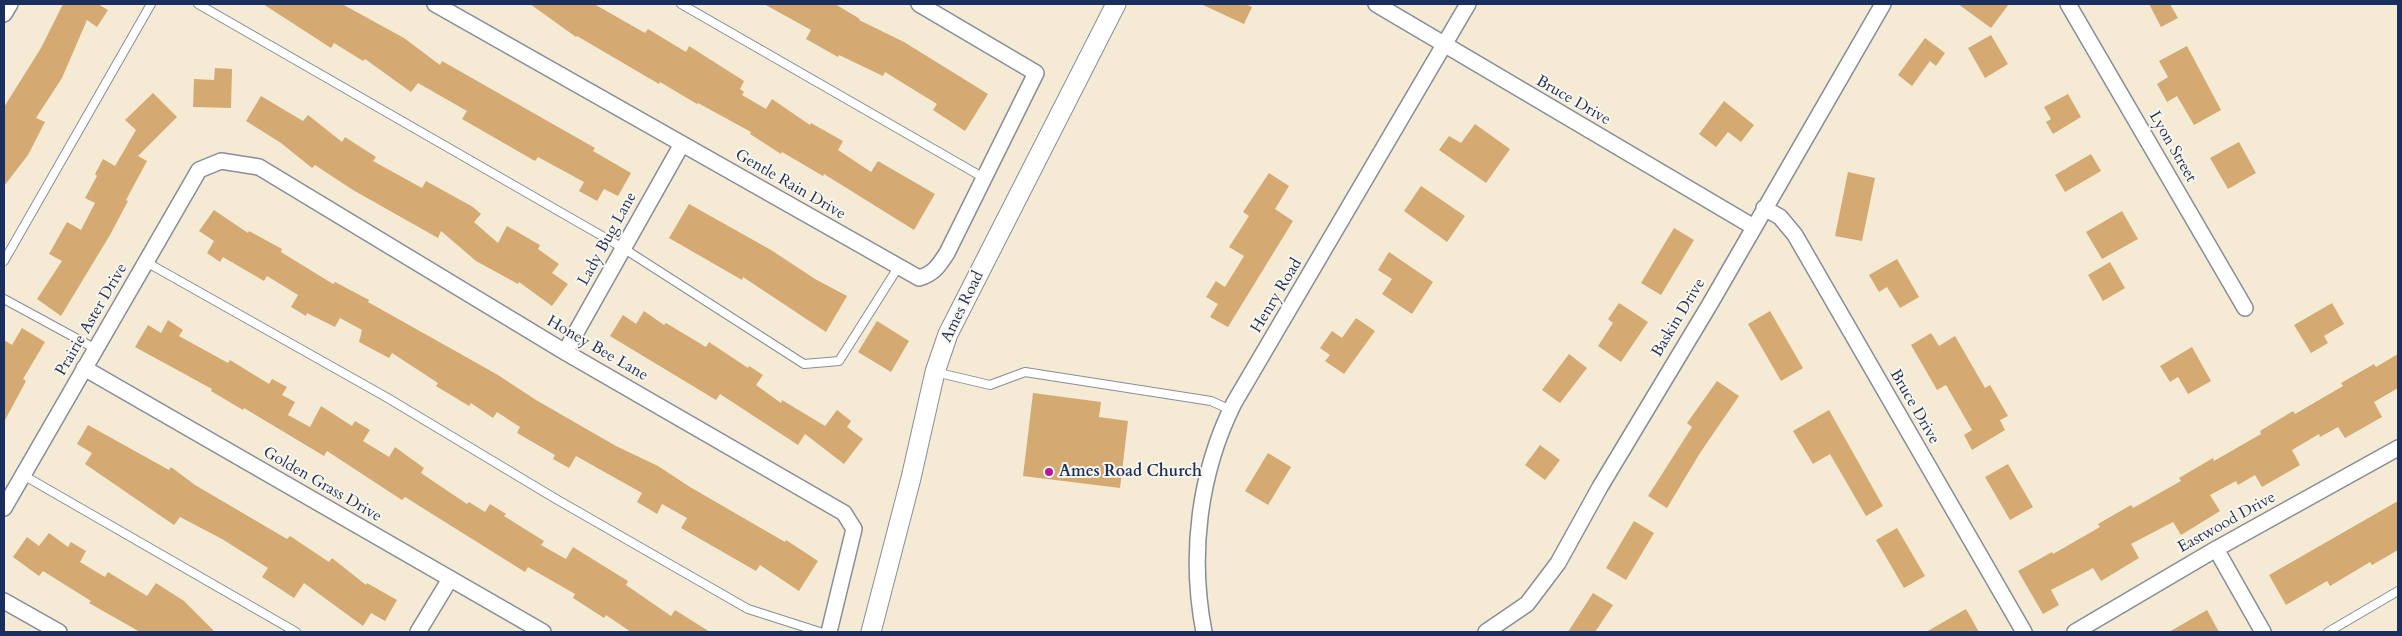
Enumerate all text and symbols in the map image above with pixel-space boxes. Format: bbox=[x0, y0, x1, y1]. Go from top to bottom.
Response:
street label: Bruce Drive bbox=[1532, 72, 1614, 130]
street label: Lyon Street bbox=[2144, 108, 2200, 186]
street label: Gentle Rain Drive bbox=[731, 146, 849, 224]
street label: Lady Bug Lane bbox=[574, 189, 642, 289]
street label: Henry Road bbox=[1247, 255, 1307, 337]
street label: Prairie Aster Drive bbox=[52, 260, 132, 380]
street label: Ames Road bbox=[937, 268, 989, 346]
street label: Baskin Drive bbox=[1648, 275, 1710, 361]
street label: Honey Bee Lane bbox=[543, 312, 651, 386]
street label: Bruce Drive bbox=[1885, 366, 1943, 448]
street label: Golden Grass Drive bbox=[259, 443, 385, 527]
place label: Ames Road Church bbox=[1059, 462, 1202, 482]
marker: Ames Road Church bbox=[1043, 466, 1055, 478]
street label: Eastwood Drive bbox=[2175, 488, 2279, 558]

